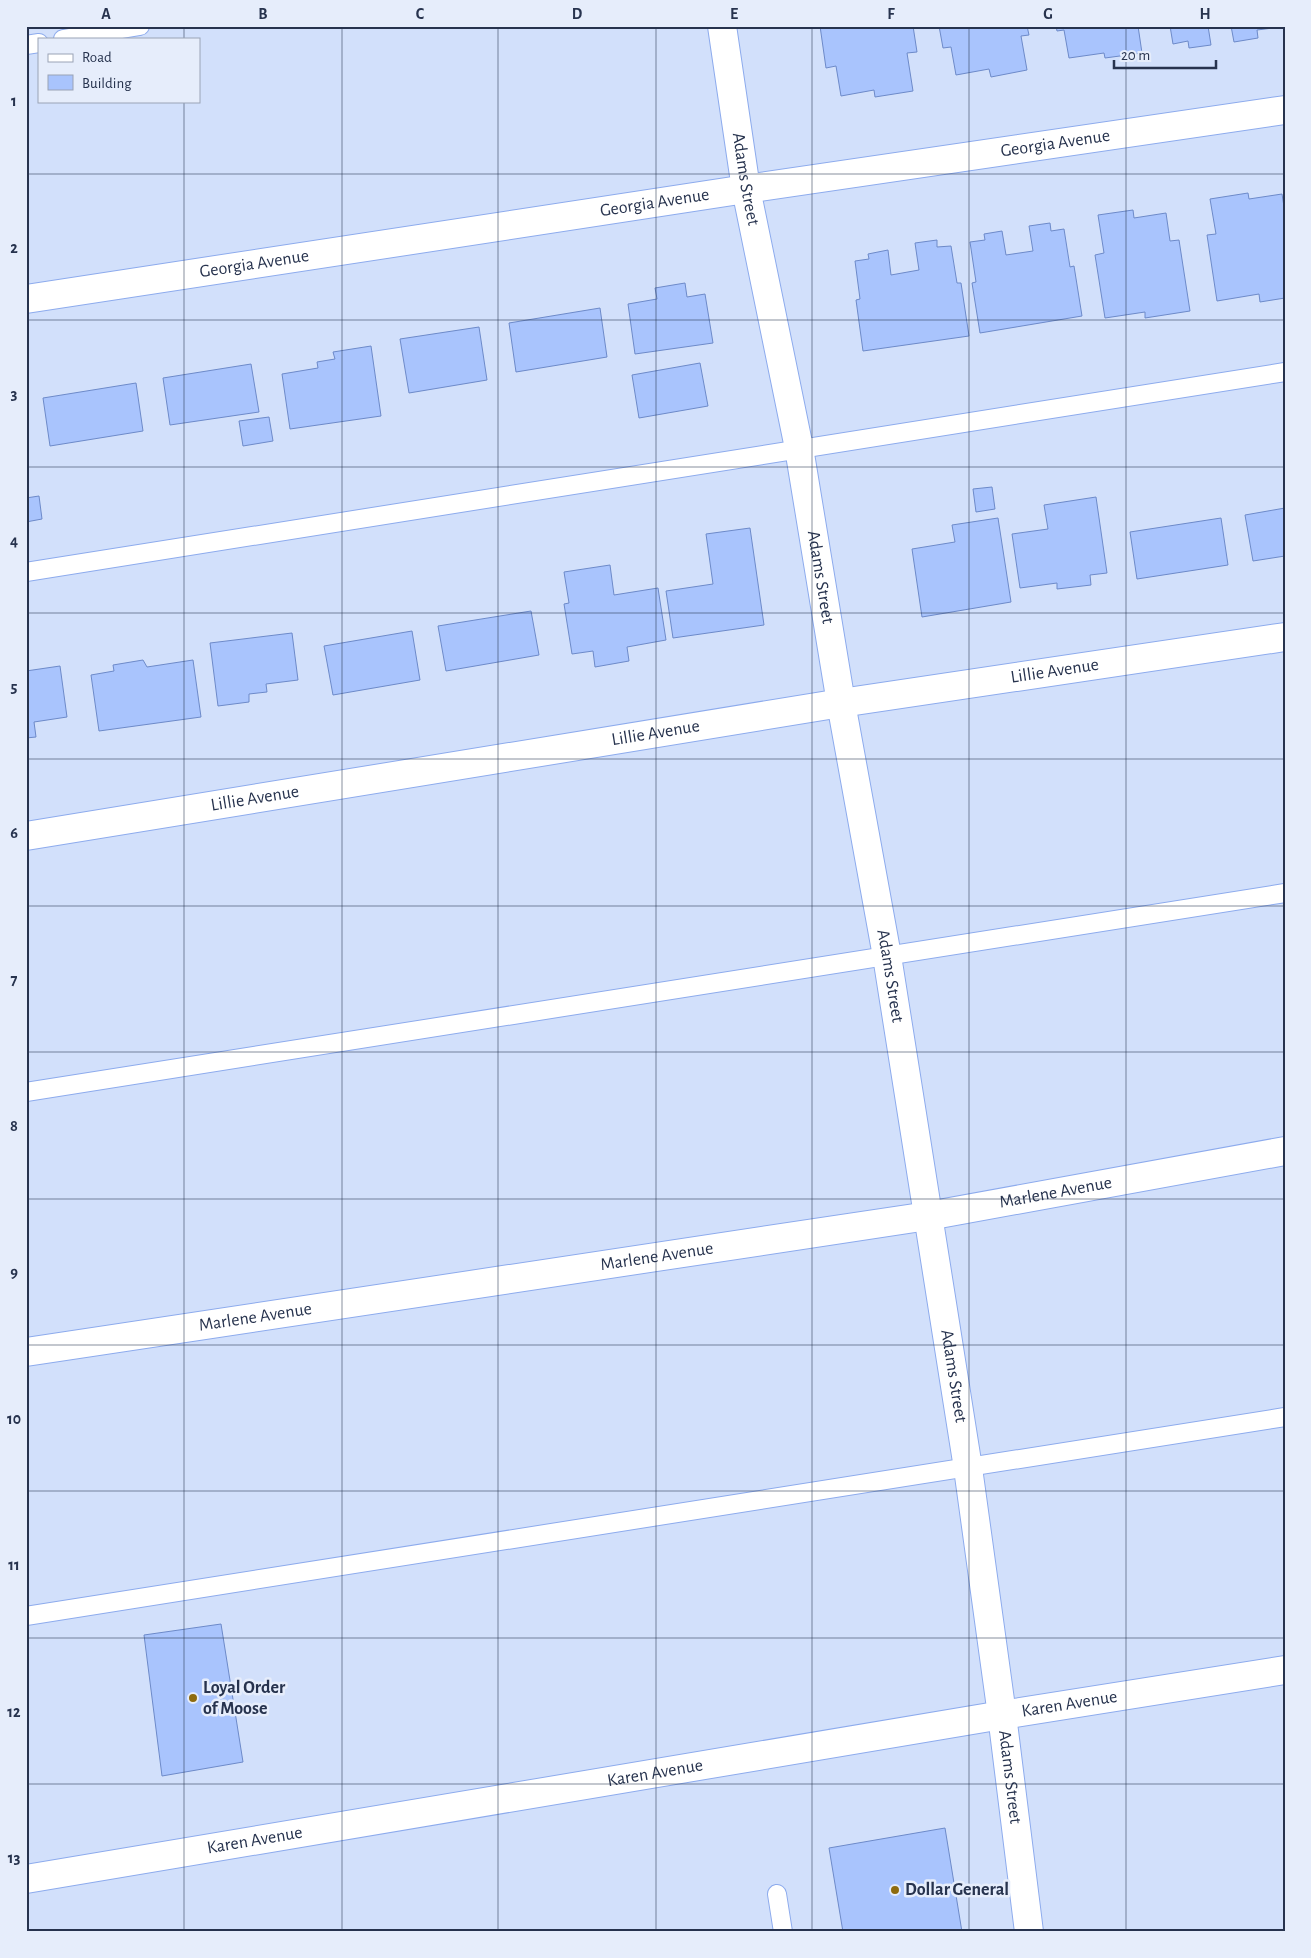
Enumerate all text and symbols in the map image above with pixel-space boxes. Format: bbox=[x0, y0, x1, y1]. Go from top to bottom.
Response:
text: A bbox=[101, 6, 111, 22]
text: B bbox=[258, 6, 268, 22]
text: C bbox=[416, 6, 425, 22]
text: D bbox=[572, 6, 583, 22]
text: E bbox=[730, 6, 738, 22]
text: F bbox=[887, 6, 895, 22]
text: G bbox=[1043, 6, 1053, 22]
text: H bbox=[1199, 6, 1211, 22]
legend bbox=[38, 38, 200, 102]
scale bar bbox=[1114, 38, 1216, 70]
text: 20 m bbox=[1121, 48, 1150, 63]
text: Road bbox=[82, 50, 112, 65]
text: Building bbox=[82, 76, 132, 91]
text: 1 bbox=[11, 93, 17, 109]
street label: Georgia Avenue bbox=[999, 127, 1111, 161]
street label: Adams Street bbox=[729, 132, 762, 228]
street label: Georgia Avenue bbox=[599, 186, 711, 220]
text: 2 bbox=[10, 240, 18, 256]
street label: Georgia Avenue bbox=[198, 247, 310, 281]
text: 3 bbox=[11, 386, 18, 402]
street label: Adams Street bbox=[804, 529, 837, 625]
text: 4 bbox=[10, 533, 18, 549]
street label: Lillie Avenue bbox=[1010, 656, 1100, 687]
text: 5 bbox=[11, 679, 18, 695]
street label: Lillie Avenue bbox=[610, 717, 701, 749]
street label: Lillie Avenue bbox=[210, 783, 300, 815]
text: 6 bbox=[10, 825, 18, 841]
street label: Adams Street bbox=[873, 928, 906, 1024]
text: 7 bbox=[11, 972, 18, 988]
text: 8 bbox=[10, 1118, 18, 1134]
street label: Marlene Avenue bbox=[998, 1174, 1113, 1212]
street label: Marlene Avenue bbox=[599, 1239, 715, 1274]
text: 9 bbox=[10, 1264, 18, 1280]
street label: Marlene Avenue bbox=[198, 1300, 313, 1335]
street label: Adams Street bbox=[937, 1328, 970, 1424]
text: 10 bbox=[7, 1411, 21, 1427]
text: 11 bbox=[8, 1557, 20, 1573]
place label: Loyal Order of Moose bbox=[203, 1679, 286, 1718]
street label: Karen Avenue bbox=[1020, 1688, 1119, 1721]
marker: Loyal Order of Moose bbox=[187, 1692, 199, 1704]
text: 12 bbox=[7, 1704, 21, 1720]
street label: Adams Street bbox=[995, 1729, 1024, 1825]
street label: Karen Avenue bbox=[606, 1756, 704, 1790]
street label: Karen Avenue bbox=[206, 1824, 304, 1857]
text: 13 bbox=[8, 1850, 20, 1866]
place label: Dollar General bbox=[905, 1881, 1009, 1899]
marker: Dollar General bbox=[889, 1884, 901, 1896]

